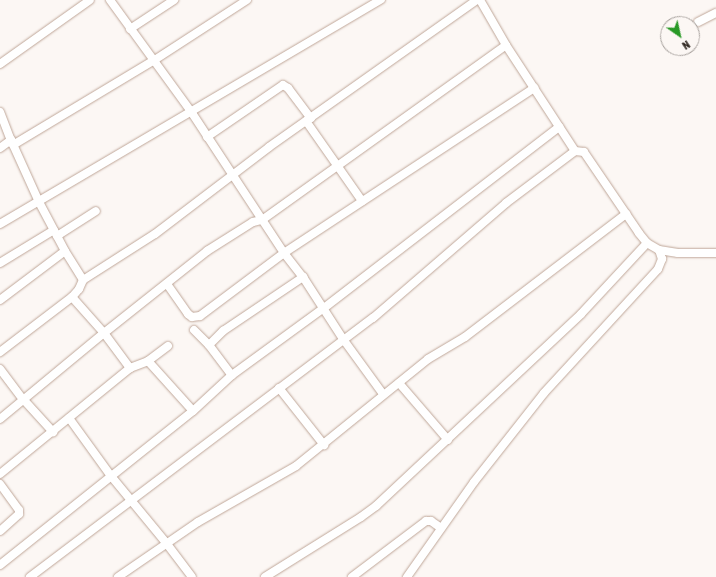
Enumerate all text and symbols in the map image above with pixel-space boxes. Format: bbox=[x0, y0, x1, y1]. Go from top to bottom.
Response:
north arrow bbox=[660, 16, 700, 56]
text: N bbox=[680, 38, 692, 52]

